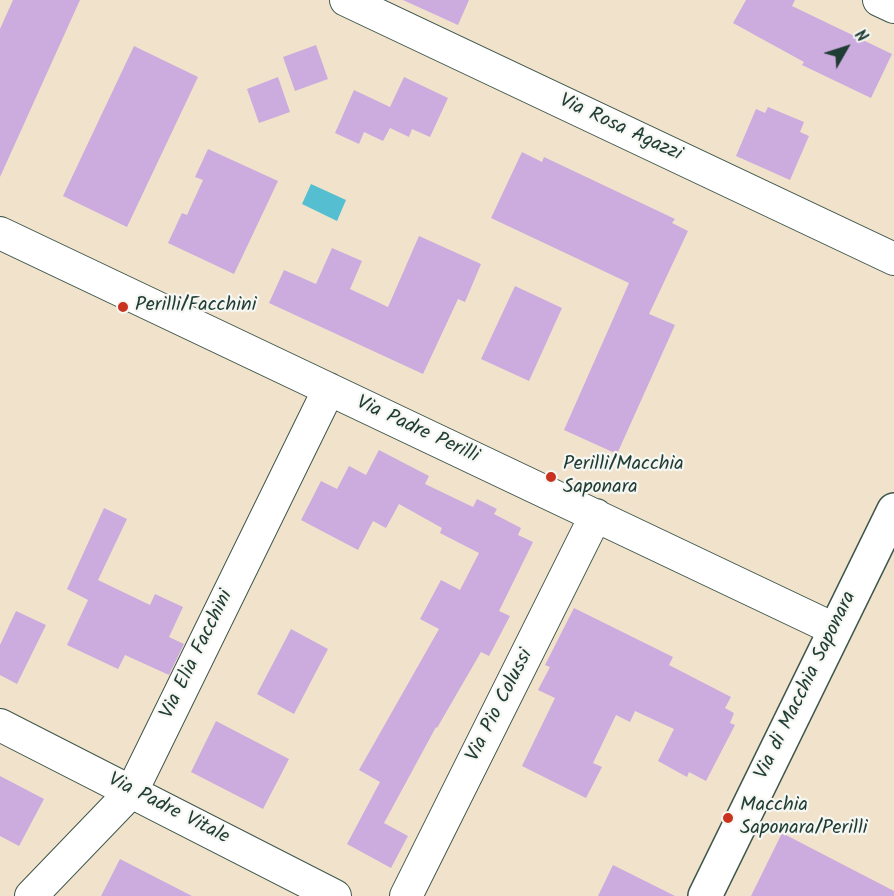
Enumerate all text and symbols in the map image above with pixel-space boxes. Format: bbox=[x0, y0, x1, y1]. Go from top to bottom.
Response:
north arrow bbox=[816, 18, 876, 78]
text: N bbox=[847, 25, 873, 48]
street label: Via Rosa Agazzi bbox=[555, 90, 685, 168]
place label: Perilli/Facchini bbox=[135, 295, 256, 319]
marker: Perilli/Facchini bbox=[116, 300, 130, 314]
street label: Via Padre Perilli bbox=[352, 392, 482, 470]
place label: Perilli/Macchia Saponara bbox=[563, 454, 684, 501]
marker: Perilli/Macchia Saponara bbox=[544, 470, 558, 484]
street label: Via Elia Facchini bbox=[157, 587, 239, 723]
street label: Via di Macchia Saponara bbox=[751, 588, 863, 784]
street label: Via Pio Colussi bbox=[462, 646, 540, 766]
street label: Via Padre Vitale bbox=[103, 769, 233, 851]
place label: Macchia Saponara/Perilli bbox=[740, 795, 868, 842]
marker: Macchia Saponara/Perilli bbox=[721, 811, 735, 825]

